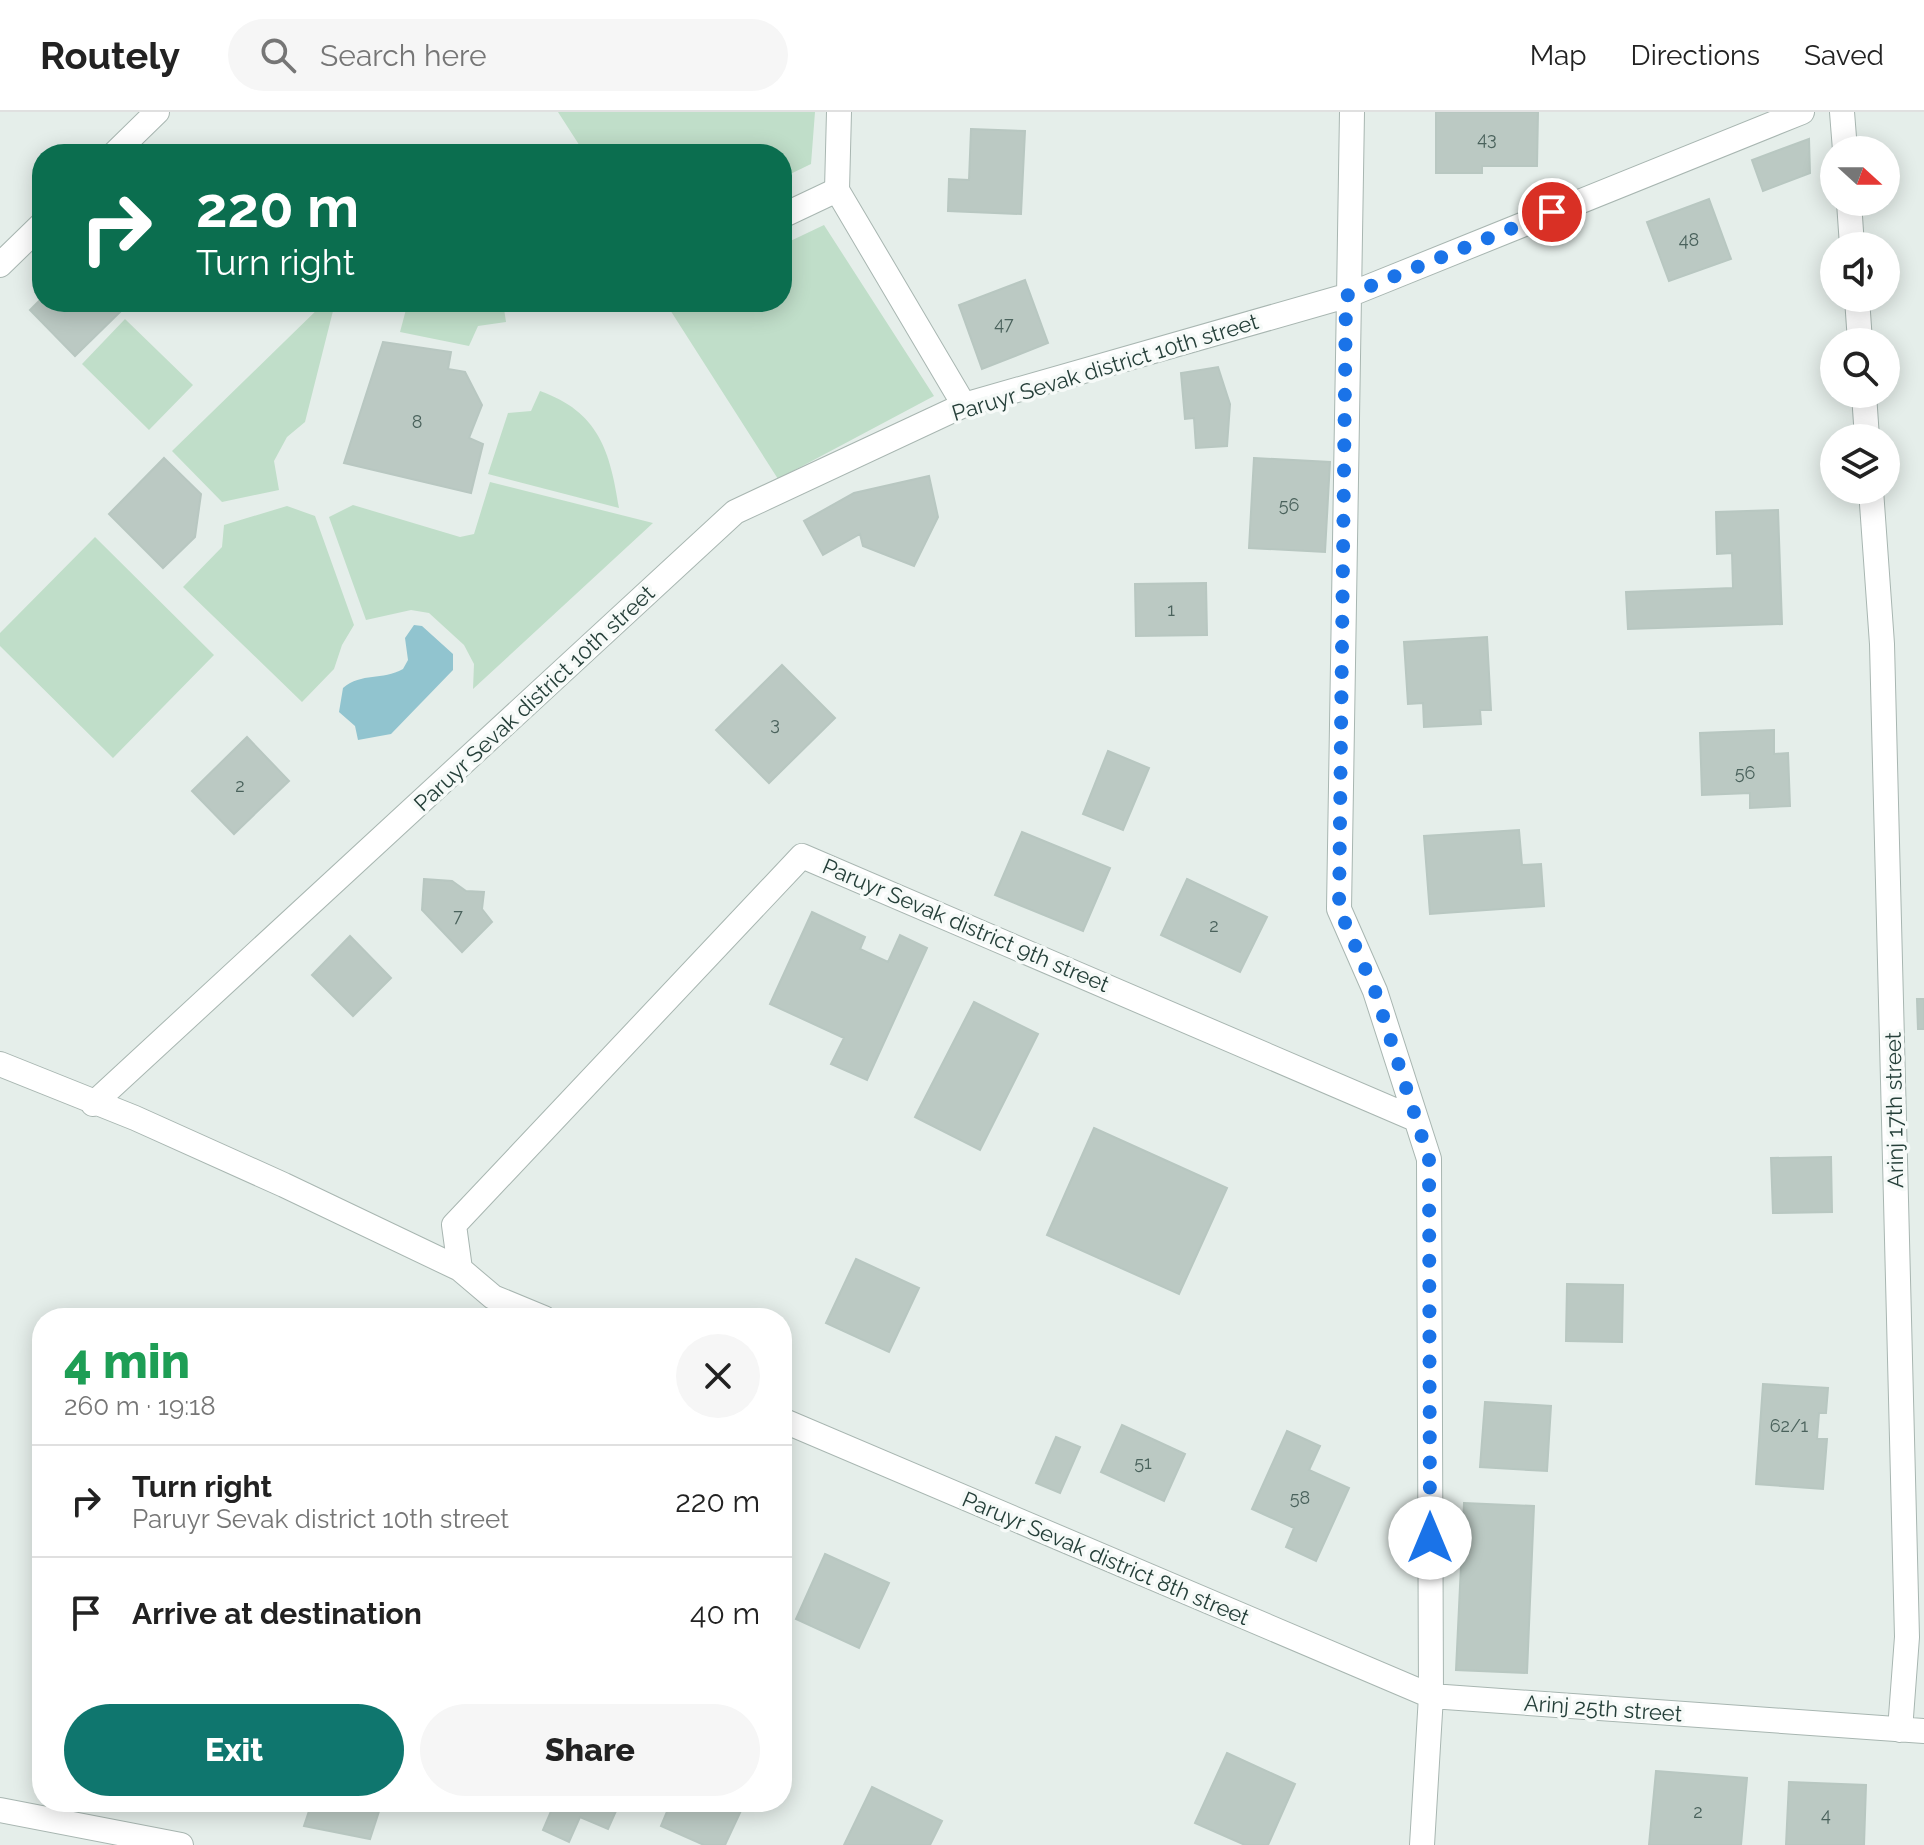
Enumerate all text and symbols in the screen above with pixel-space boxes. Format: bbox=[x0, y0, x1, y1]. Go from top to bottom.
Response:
search box bbox=[228, 19, 788, 91]
text: Routely bbox=[40, 33, 180, 78]
icon: search bbox=[256, 33, 300, 77]
text: Search here bbox=[320, 38, 487, 73]
text: Map bbox=[1530, 39, 1587, 72]
text: Directions bbox=[1631, 39, 1760, 72]
text: Saved bbox=[1804, 39, 1884, 72]
house number: 43 bbox=[1477, 128, 1497, 149]
north arrow bbox=[1820, 136, 1900, 216]
map controls bbox=[1820, 136, 1900, 504]
text: 220 m bbox=[196, 174, 359, 240]
icon: right bbox=[64, 176, 168, 280]
pin bbox=[1518, 178, 1586, 246]
icon: arrive bbox=[1530, 190, 1574, 234]
house number: 48 bbox=[1679, 229, 1699, 250]
button: sound bbox=[1820, 232, 1900, 312]
text: Turn right bbox=[196, 241, 355, 283]
street label: Paruyr Sevak district 10th street bbox=[949, 308, 1262, 426]
house number: 47 bbox=[994, 313, 1014, 334]
button: search bbox=[1820, 328, 1900, 408]
house number: 8 bbox=[412, 411, 422, 432]
button: layers bbox=[1820, 424, 1900, 504]
house number: 56 bbox=[1279, 494, 1299, 515]
street label: Paruyr Sevak district 10th street bbox=[409, 579, 660, 816]
house number: 1 bbox=[1167, 599, 1175, 620]
house number: 3 bbox=[770, 713, 780, 734]
house number: 56 bbox=[1735, 762, 1755, 783]
house number: 2 bbox=[235, 775, 245, 796]
street label: Paruyr Sevak district 9th street bbox=[819, 853, 1114, 998]
house number: 7 bbox=[453, 905, 463, 926]
house number: 2 bbox=[1209, 915, 1219, 936]
street label: Arinj 17th street bbox=[1880, 1031, 1908, 1188]
text: 4 min bbox=[64, 1333, 190, 1389]
button: close bbox=[676, 1334, 760, 1418]
text: 260 m · 19:18 bbox=[64, 1391, 216, 1421]
house number: 62/1 bbox=[1770, 1415, 1809, 1436]
house number: 51 bbox=[1134, 1452, 1152, 1473]
text: Turn right bbox=[132, 1469, 272, 1504]
icon: right bbox=[64, 1479, 108, 1523]
text: 220 m bbox=[675, 1484, 760, 1519]
street label: Paruyr Sevak district 8th street bbox=[959, 1486, 1254, 1631]
house number: 58 bbox=[1290, 1487, 1310, 1508]
position arrow bbox=[1388, 1496, 1472, 1580]
text: Paruyr Sevak district 10th street bbox=[132, 1504, 509, 1534]
icon: arrive bbox=[64, 1591, 108, 1635]
text: Arrive at destination bbox=[132, 1596, 422, 1631]
text: 40 m bbox=[690, 1596, 760, 1631]
street label: Arinj 25th street bbox=[1523, 1690, 1684, 1727]
button: Exit bbox=[64, 1704, 404, 1796]
button: Share bbox=[420, 1704, 760, 1796]
house number: 2 bbox=[1693, 1801, 1703, 1822]
house number: 4 bbox=[1821, 1804, 1831, 1825]

